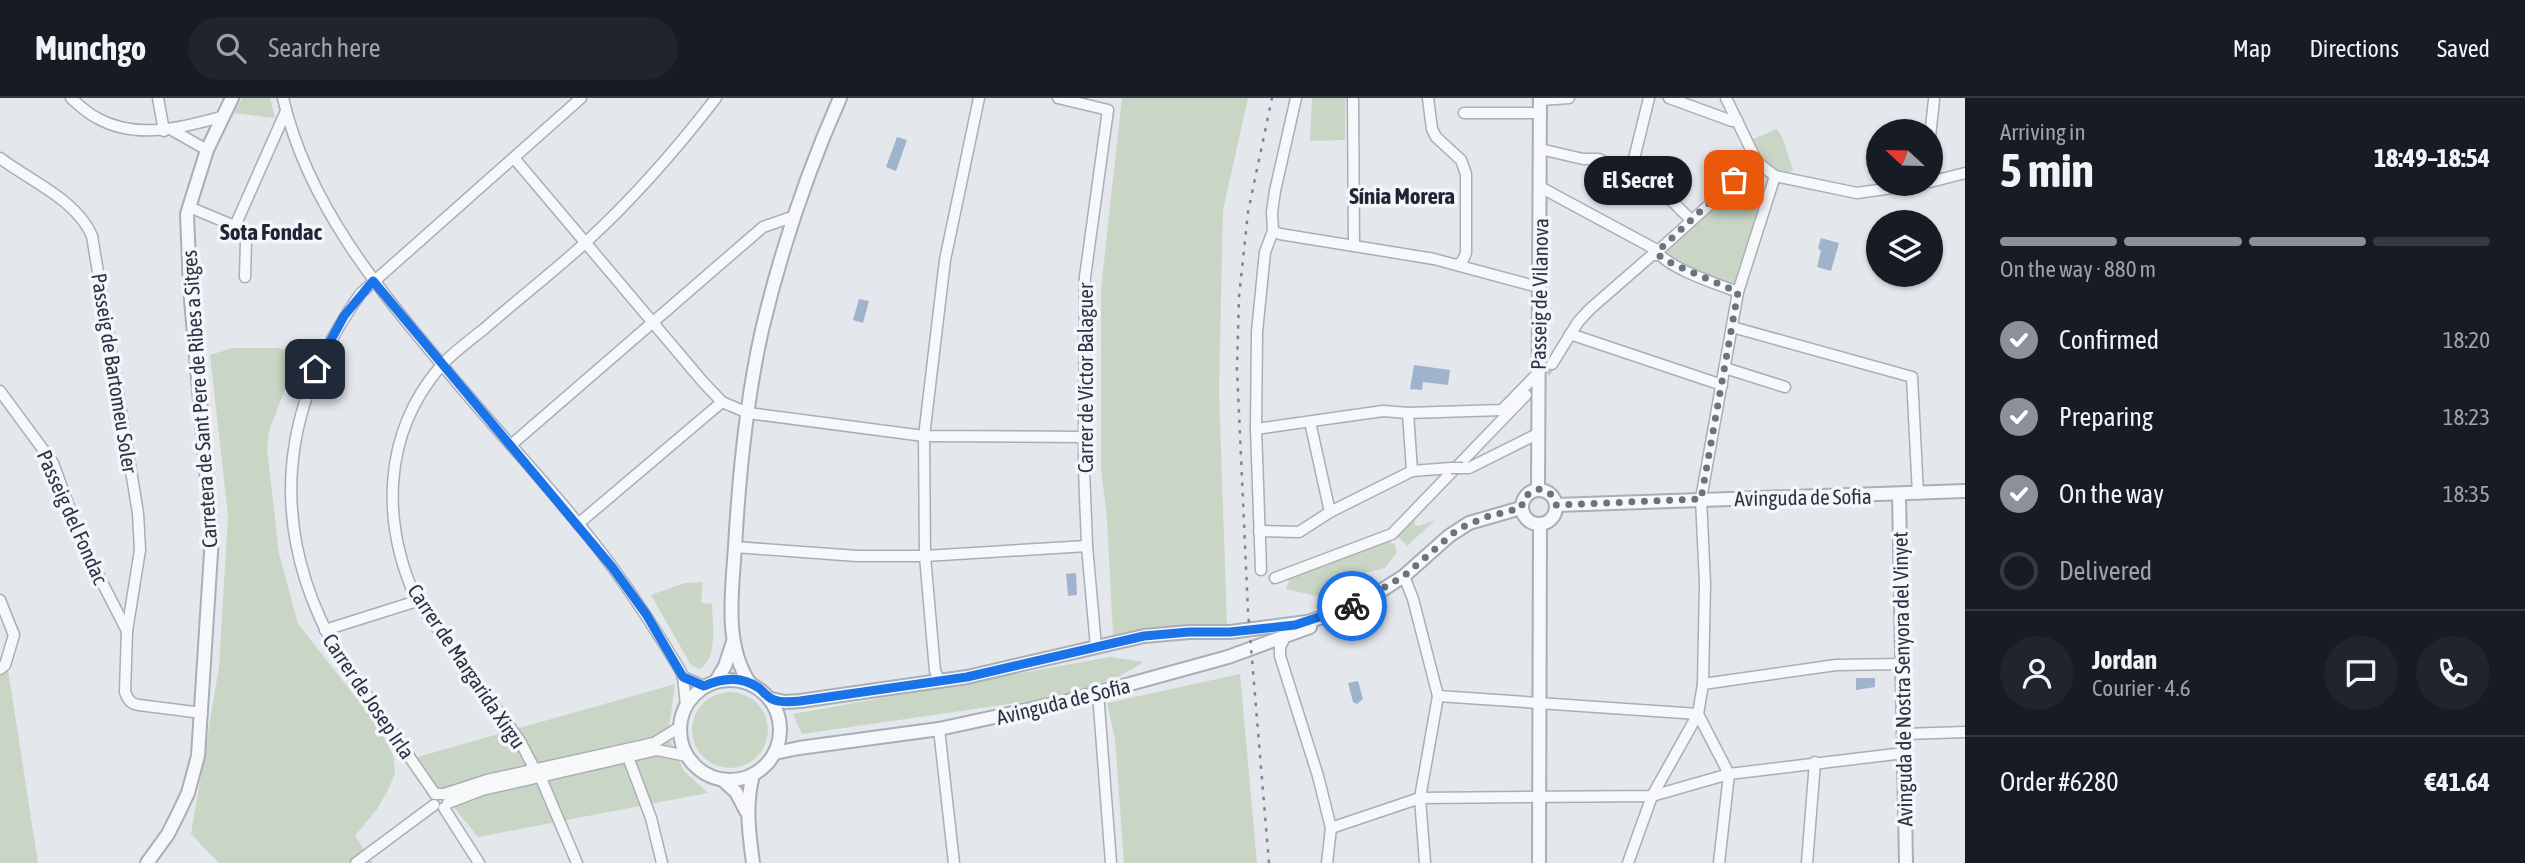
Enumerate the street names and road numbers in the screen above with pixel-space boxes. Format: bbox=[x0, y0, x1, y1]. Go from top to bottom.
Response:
street label: Passeig de Vilanova bbox=[1526, 218, 1552, 370]
street label: Carretera de Sant Pere de Ribes a Sitges bbox=[177, 249, 221, 549]
street label: Passeig de Bartomeu Soler bbox=[87, 271, 143, 475]
street label: Carrer de Víctor Balaguer bbox=[1073, 282, 1097, 473]
street label: Passeig del Fondac bbox=[33, 446, 113, 588]
street label: Avinguda de Sofia bbox=[1734, 484, 1872, 510]
street label: Avinguda de Nostra Senyora del Vinyet bbox=[1887, 531, 1917, 827]
street label: Carrer de Margarida Xirgu bbox=[403, 579, 531, 753]
street label: Carrer de Josep Irla bbox=[318, 629, 420, 763]
street label: Avinguda de Sofia bbox=[994, 673, 1132, 729]

